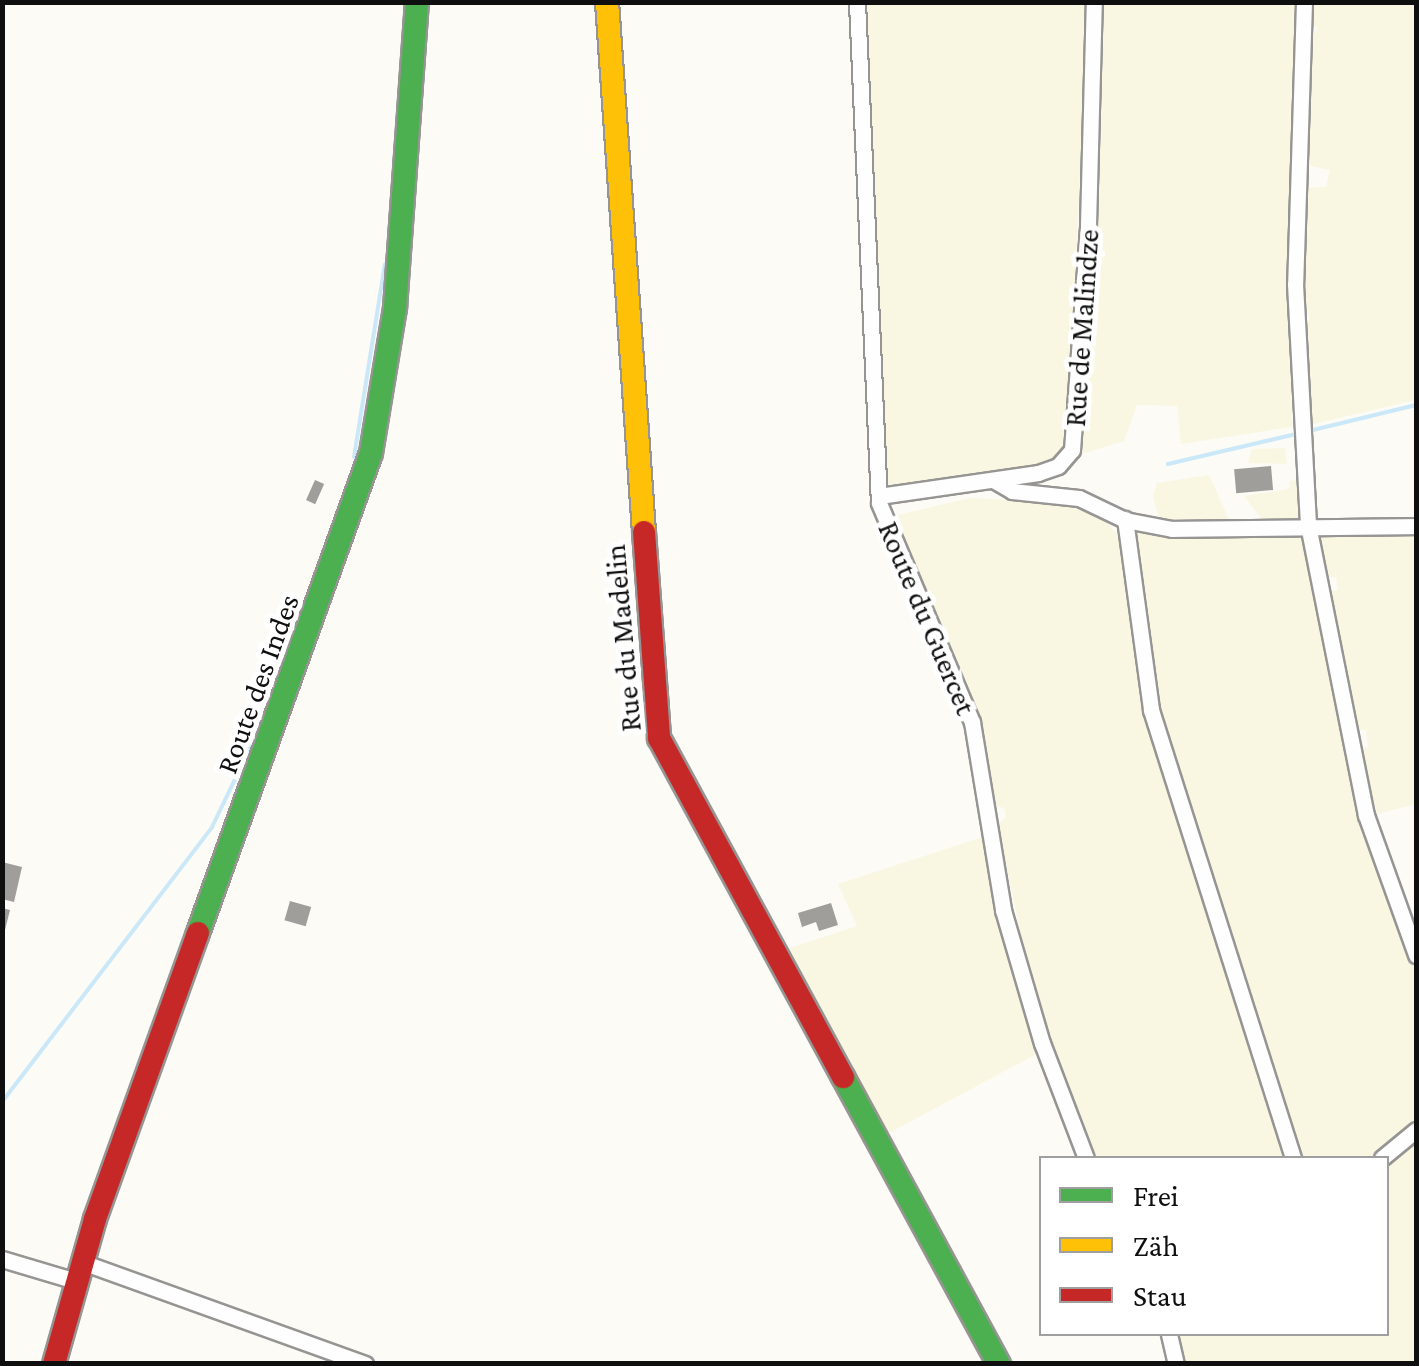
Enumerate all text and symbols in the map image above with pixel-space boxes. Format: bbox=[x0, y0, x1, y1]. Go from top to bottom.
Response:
street label: Rue de Malindze bbox=[1057, 228, 1107, 428]
street label: Route du Guercet bbox=[870, 516, 984, 720]
street label: Rue du Madelin bbox=[597, 543, 649, 733]
street label: Route des Indes bbox=[209, 590, 307, 778]
legend bbox=[1039, 1156, 1389, 1336]
text: Frei bbox=[1133, 1179, 1179, 1212]
text: Zäh bbox=[1133, 1229, 1179, 1262]
text: Stau bbox=[1133, 1279, 1187, 1312]

